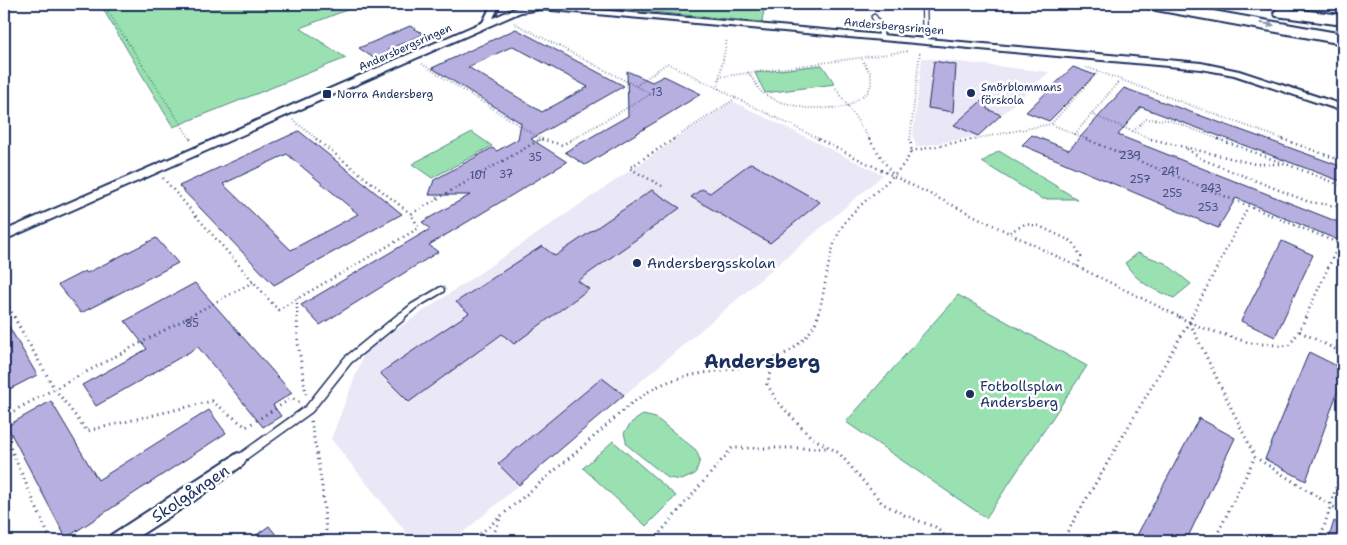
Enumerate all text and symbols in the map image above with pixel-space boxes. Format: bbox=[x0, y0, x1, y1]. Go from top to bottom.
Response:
street label: Andersbergsringen bbox=[843, 15, 945, 38]
street label: Andersbergsringen bbox=[356, 20, 454, 75]
one-way arrow bbox=[1259, 21, 1275, 29]
place label: Smörblommans förskola bbox=[981, 80, 1062, 108]
house number: 13 bbox=[651, 85, 663, 100]
place label: Norra Andersberg bbox=[337, 87, 433, 102]
marker: Smörblommans förskola bbox=[965, 87, 977, 99]
marker: Norra Andersberg bbox=[321, 88, 333, 100]
house number: 239 bbox=[1119, 148, 1141, 163]
house number: 35 bbox=[528, 150, 542, 165]
house number: 241 bbox=[1161, 164, 1179, 179]
house number: 37 bbox=[499, 167, 514, 182]
house number: 101 bbox=[470, 168, 486, 183]
house number: 257 bbox=[1129, 172, 1151, 187]
house number: 243 bbox=[1200, 181, 1222, 196]
house number: 255 bbox=[1162, 186, 1183, 201]
house number: 253 bbox=[1197, 200, 1219, 215]
place label: Andersbergsskolan bbox=[647, 254, 776, 272]
marker: Andersbergsskolan bbox=[631, 257, 643, 269]
house number: 85 bbox=[185, 316, 199, 331]
district label: Andersberg bbox=[704, 349, 820, 374]
place label: Fotbollsplan Andersberg bbox=[980, 377, 1063, 411]
marker: Fotbollsplan Andersberg bbox=[964, 388, 976, 400]
street label: Skolgången bbox=[147, 460, 233, 527]

